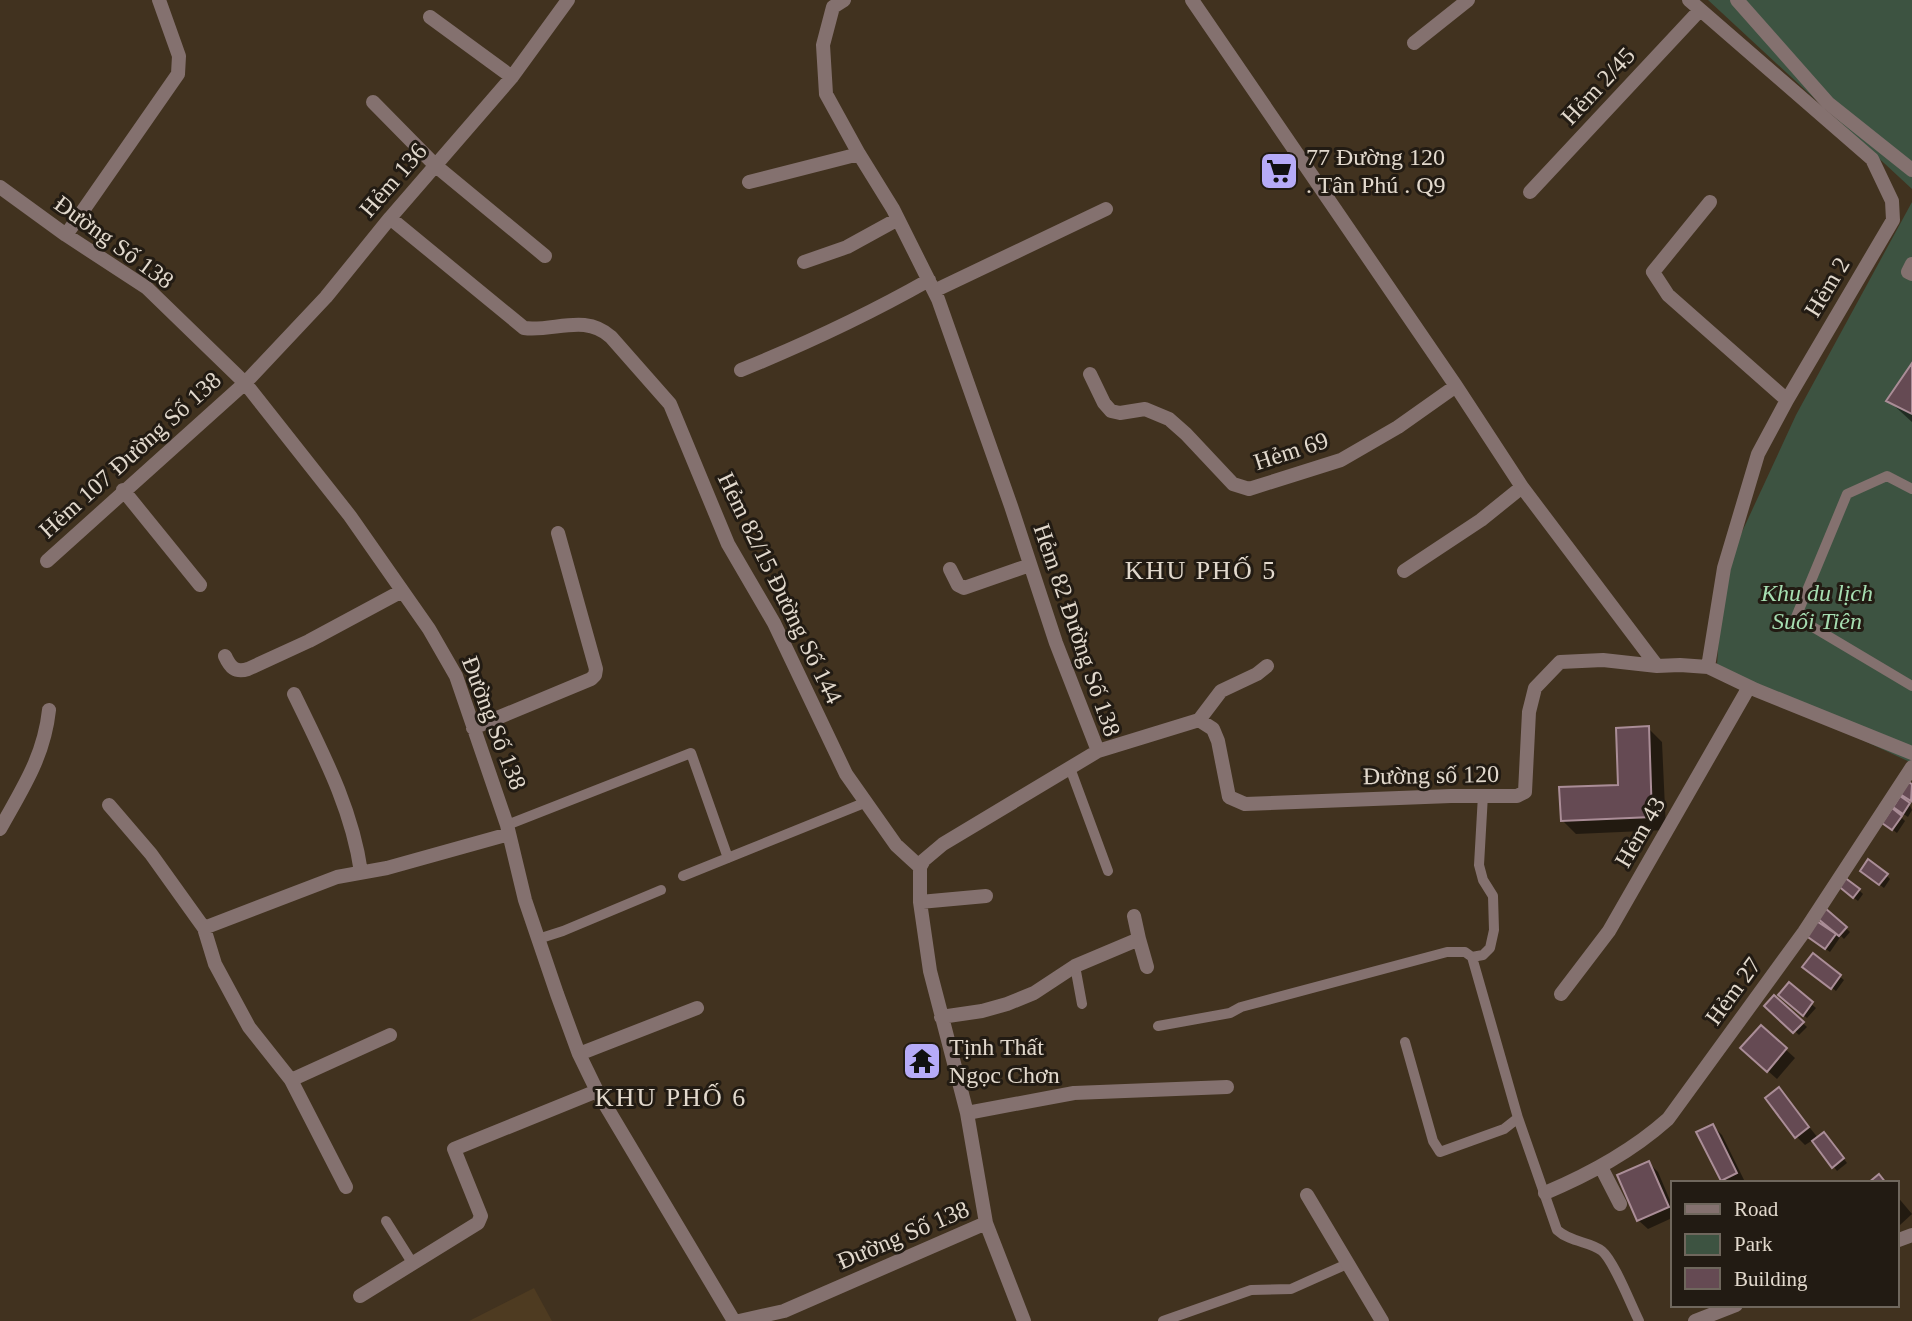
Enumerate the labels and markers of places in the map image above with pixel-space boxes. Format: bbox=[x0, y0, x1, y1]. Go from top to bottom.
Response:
place label: 77 Đường 120 . Tân Phú . Q9 bbox=[1306, 144, 1446, 198]
supermarket icon: 77 Đường 120 . Tân Phú . Q9 bbox=[1258, 150, 1300, 192]
place label: Tịnh Thất Ngọc Chơn bbox=[949, 1034, 1060, 1088]
temple icon: Tịnh Thất Ngọc Chơn bbox=[901, 1040, 943, 1082]

